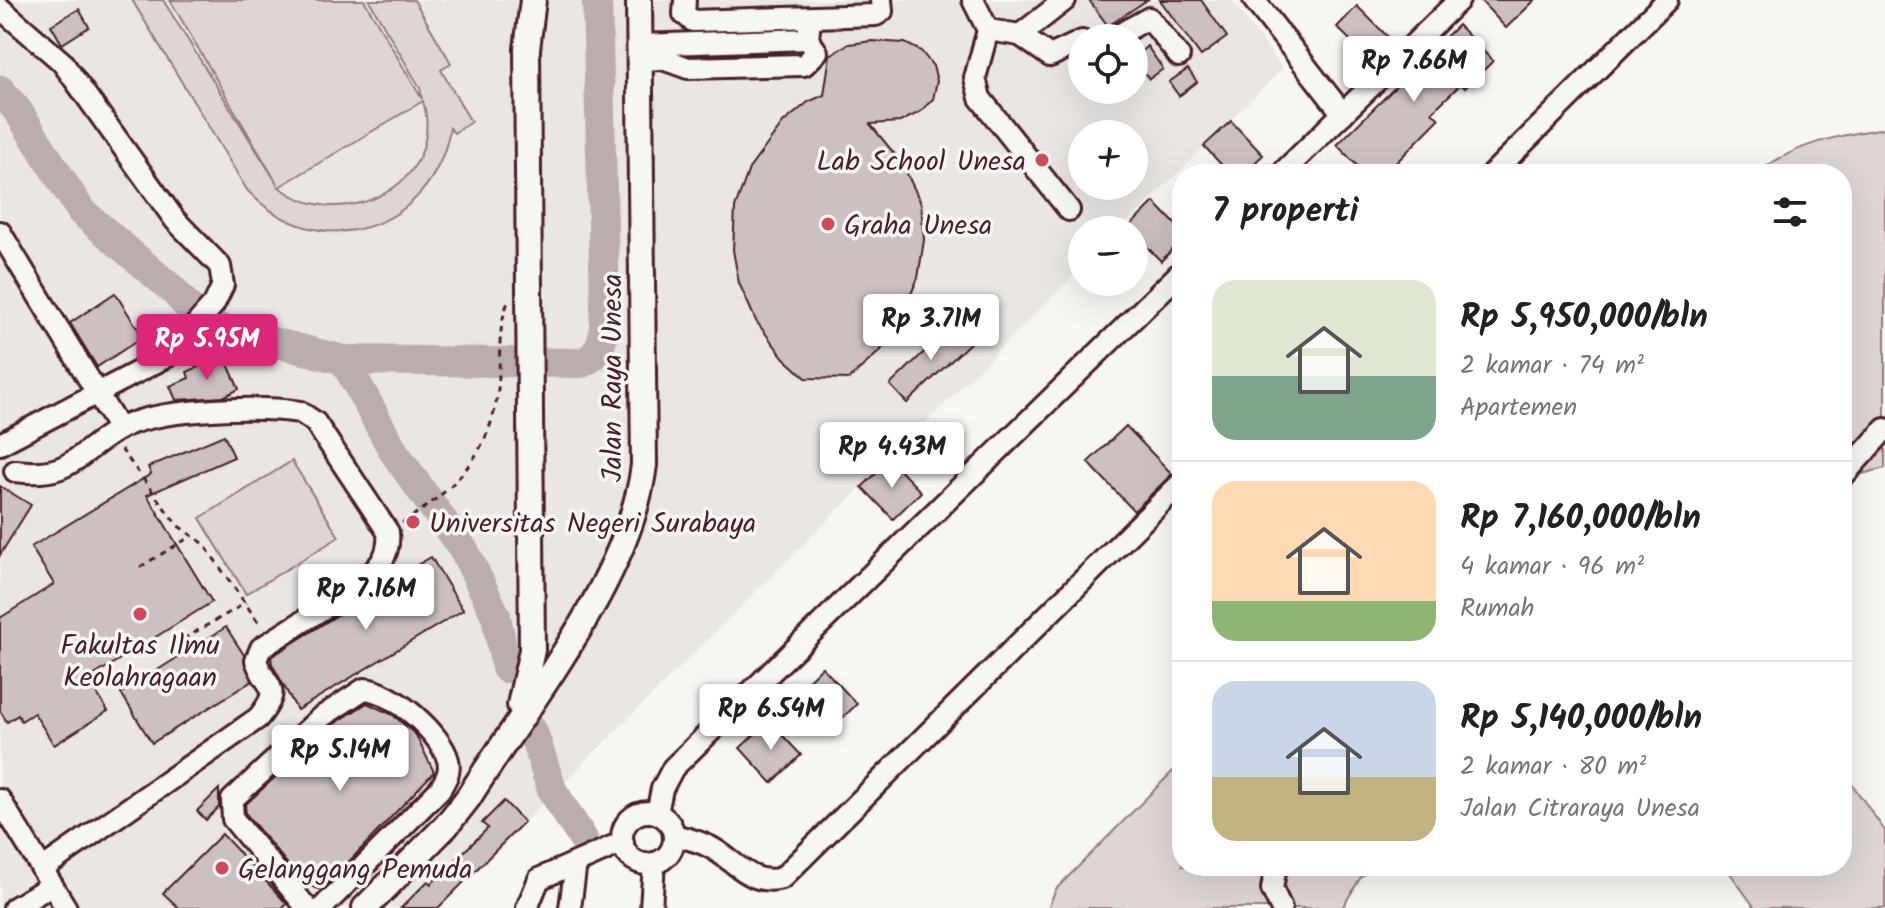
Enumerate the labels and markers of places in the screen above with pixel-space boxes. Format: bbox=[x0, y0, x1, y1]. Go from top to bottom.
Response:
pin: Rp 7.66M bbox=[1331, 36, 1497, 104]
place label: Lab School Unesa bbox=[817, 140, 1026, 185]
marker: Lab School Unesa bbox=[1033, 151, 1051, 169]
place label: Graha Unesa bbox=[844, 204, 992, 249]
marker: Graha Unesa bbox=[819, 215, 837, 233]
pin: Rp 3.71M bbox=[848, 294, 1014, 362]
pin: Rp 5.95M bbox=[124, 314, 290, 382]
pin: Rp 4.43M bbox=[809, 422, 975, 490]
place label: Universitas Negeri Surabaya bbox=[429, 502, 756, 547]
marker: Universitas Negeri Surabaya bbox=[404, 513, 422, 531]
pin: Rp 7.16M bbox=[283, 564, 449, 632]
marker: Fakultas Ilmu Keolahragaan bbox=[131, 605, 149, 623]
place label: Fakultas Ilmu Keolahragaan bbox=[60, 624, 220, 701]
pin: Rp 6.54M bbox=[688, 684, 854, 752]
pin: Rp 5.14M bbox=[257, 725, 423, 793]
place label: Gelanggang Pemuda bbox=[238, 848, 472, 893]
marker: Gelanggang Pemuda bbox=[213, 859, 231, 877]

